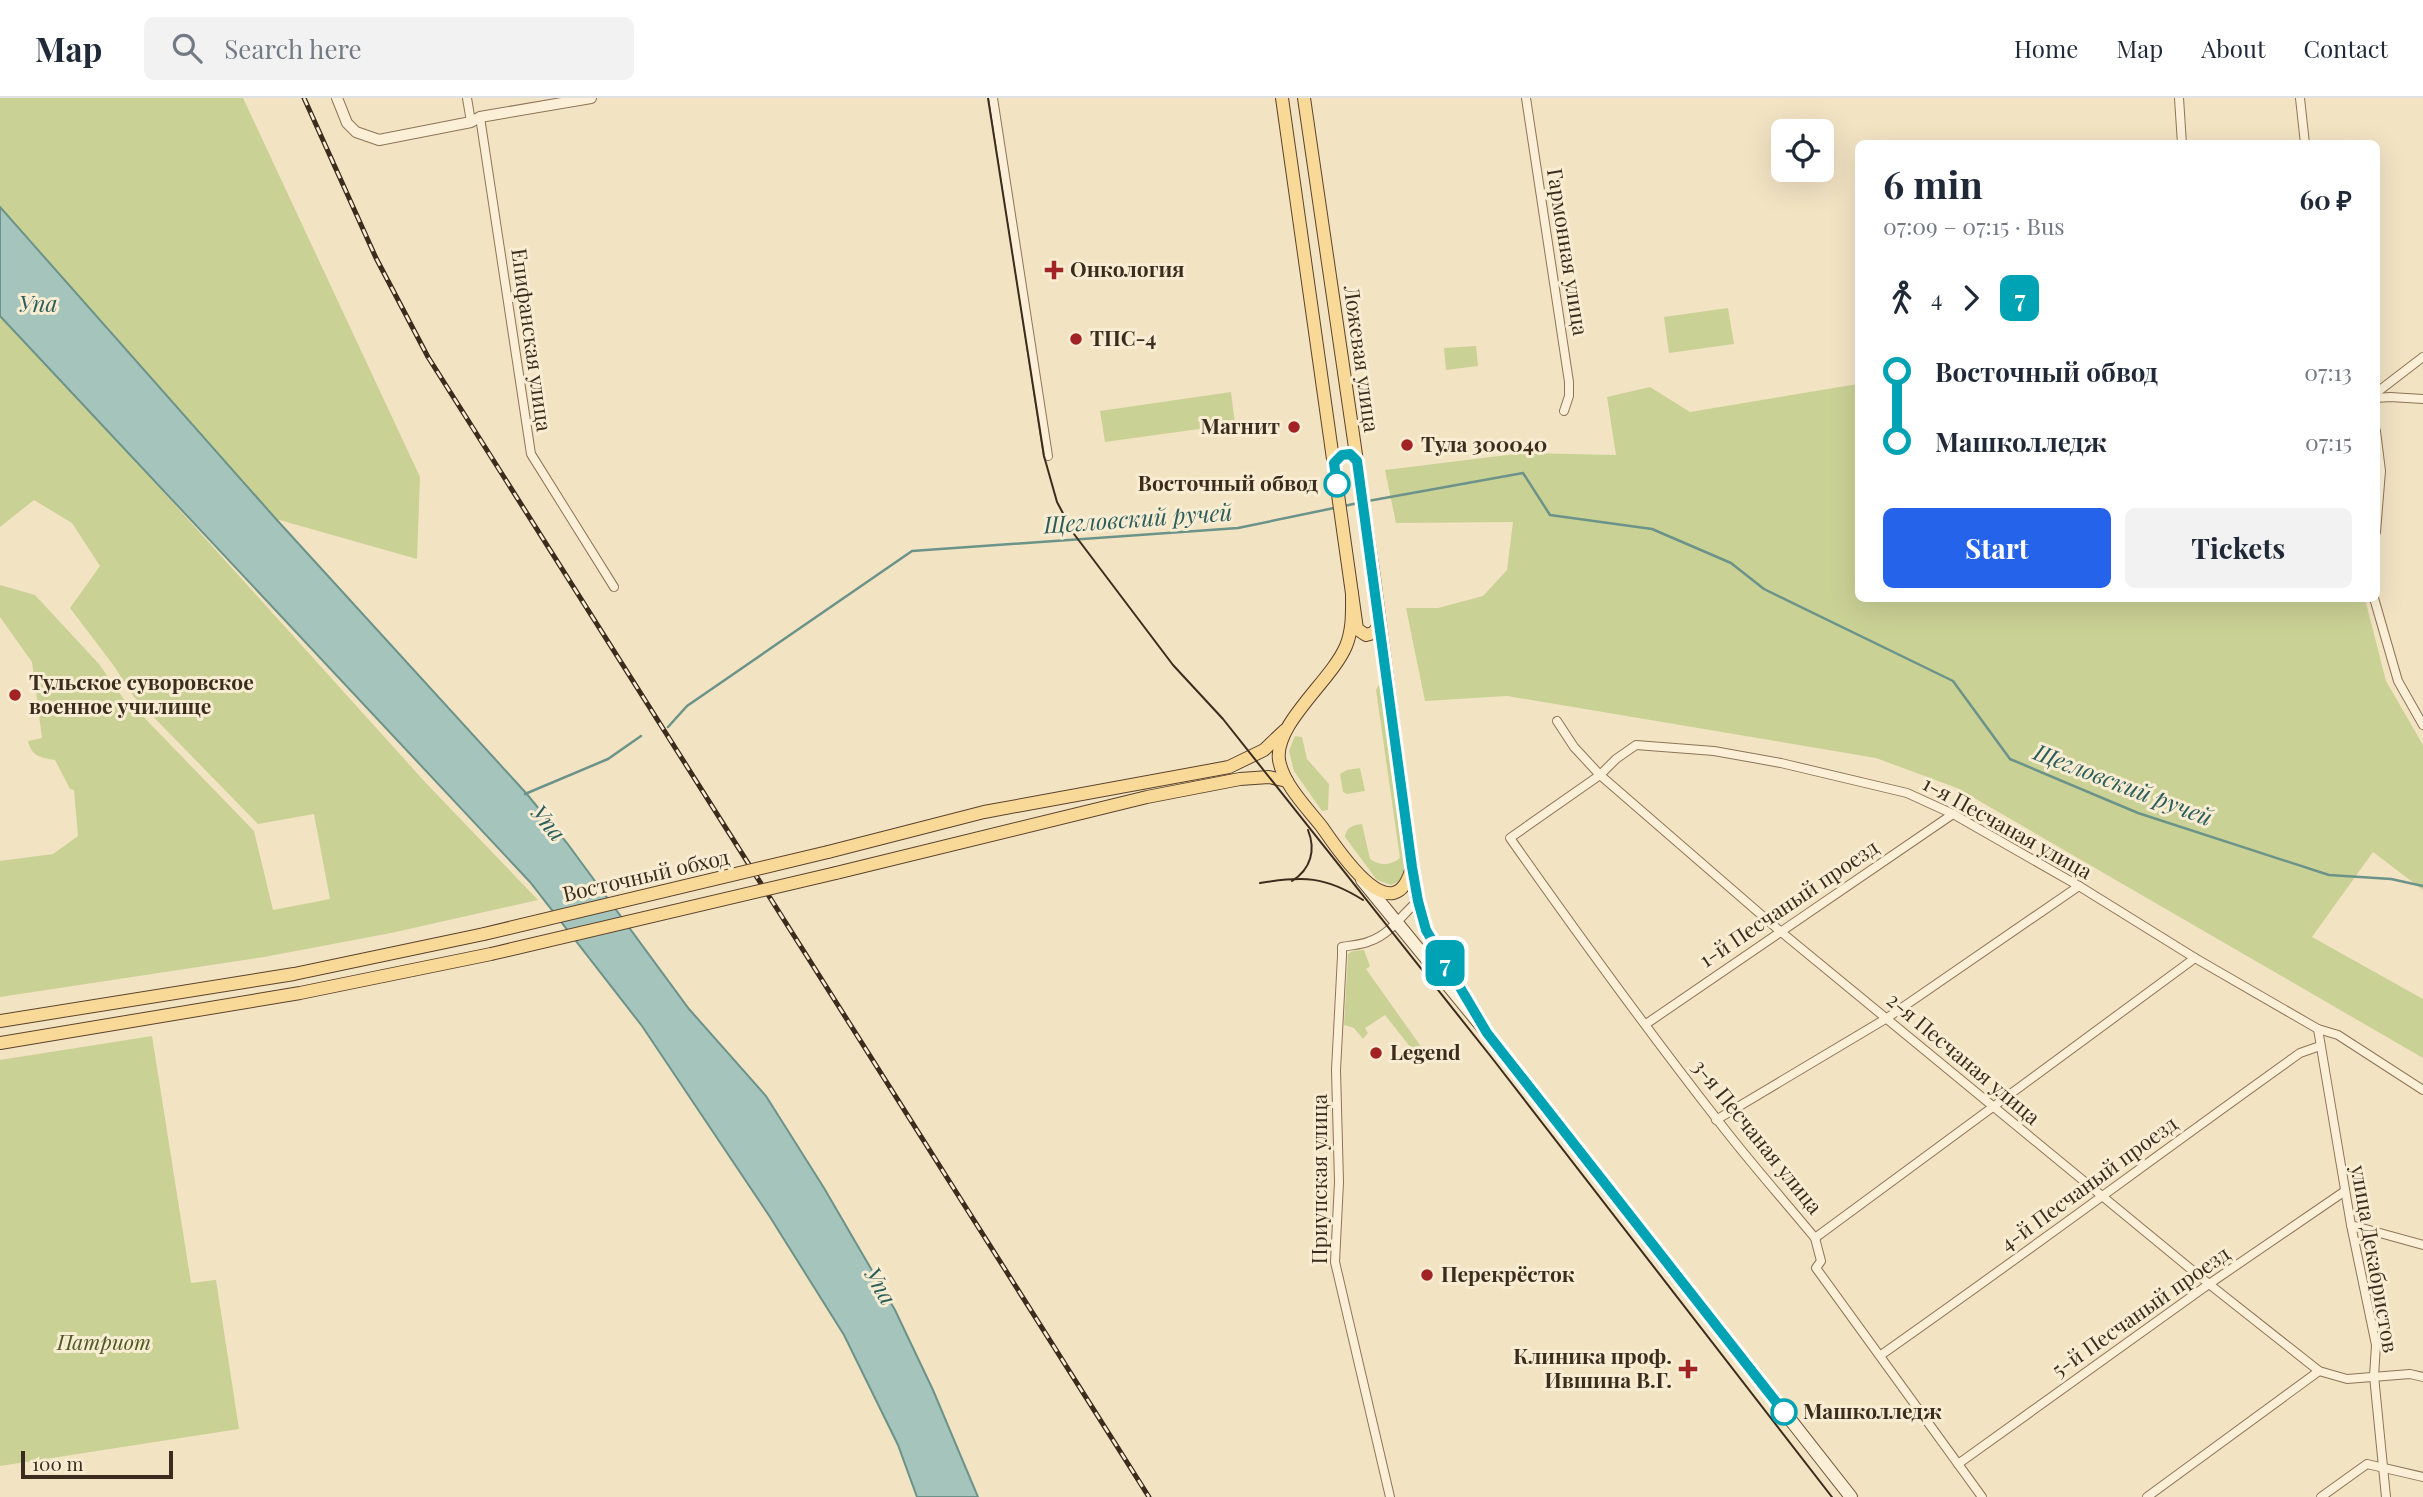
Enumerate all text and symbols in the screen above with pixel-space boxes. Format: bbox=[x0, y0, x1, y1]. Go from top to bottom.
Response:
search box bbox=[144, 17, 634, 80]
text: Map bbox=[35, 26, 102, 70]
icon: search bbox=[168, 29, 206, 67]
text: Search here bbox=[224, 31, 362, 66]
text: Home bbox=[2014, 32, 2078, 64]
text: Map bbox=[2116, 32, 2163, 64]
text: About bbox=[2201, 32, 2265, 64]
text: Contact bbox=[2303, 32, 2388, 64]
map controls bbox=[1771, 119, 1834, 182]
button: locate bbox=[1771, 119, 1834, 182]
text: 6 min bbox=[1883, 158, 1983, 209]
street label: Гармонная улица bbox=[1542, 166, 1596, 338]
text: 60 ₽ bbox=[2299, 182, 2352, 217]
text: 07:09 – 07:15 · Bus bbox=[1883, 210, 2065, 241]
street label: Епифанская улица bbox=[506, 246, 560, 434]
place label: Онкология bbox=[1070, 254, 1184, 282]
marker: Онкология bbox=[1044, 260, 1064, 280]
icon: walk bbox=[1883, 279, 1921, 317]
icon: forward bbox=[1952, 279, 1990, 317]
text: 4 bbox=[1931, 282, 1942, 313]
text: 7 bbox=[2014, 282, 2025, 314]
street label: Ложевая улица bbox=[1339, 283, 1387, 434]
water label: Упа bbox=[18, 287, 58, 318]
place label: ТПС-4 bbox=[1090, 323, 1156, 351]
marker: ТПС-4 bbox=[1068, 331, 1084, 347]
text: Восточный обвод bbox=[1935, 354, 2158, 389]
text: 07:13 bbox=[2304, 356, 2352, 387]
place label: Магнит bbox=[1201, 411, 1280, 439]
marker: Магнит bbox=[1286, 419, 1302, 435]
text: Машколледж bbox=[1935, 424, 2107, 459]
text: 07:15 bbox=[2305, 426, 2352, 457]
place label: Тула 300040 bbox=[1421, 429, 1547, 457]
marker: Тула 300040 bbox=[1399, 437, 1415, 453]
place label: Восточный обвод bbox=[1138, 468, 1318, 496]
marker: Восточный обвод bbox=[1324, 471, 1350, 497]
water label: Щегловский ручей bbox=[1042, 495, 1234, 540]
button: Start bbox=[1883, 508, 2111, 588]
button: Tickets bbox=[2125, 508, 2352, 588]
place label: Тульское суворовское военное училище bbox=[29, 667, 254, 719]
marker: Тульское суворовское военное училище bbox=[7, 687, 23, 703]
water label: Щегловский ручей bbox=[2029, 735, 2218, 832]
street label: 1-я Песчаная улица bbox=[1918, 768, 2098, 885]
water label: Упа bbox=[525, 797, 574, 847]
street label: 1-й Песчаный проезд bbox=[1693, 832, 1883, 973]
street label: Восточный обход bbox=[559, 841, 732, 907]
line badge: 7 bbox=[1422, 940, 1468, 986]
text: 7 bbox=[1440, 947, 1450, 979]
street label: 2-я Песчаная улица bbox=[1882, 985, 2047, 1130]
place label: Legend bbox=[1390, 1037, 1461, 1065]
marker: Legend bbox=[1368, 1045, 1384, 1061]
street label: 3-я Песчаная улица bbox=[1687, 1052, 1830, 1219]
street label: Приупская улица bbox=[1304, 1093, 1332, 1264]
street label: 4-й Песчаный проезд bbox=[1993, 1108, 2182, 1256]
street label: улица Декабристов bbox=[2346, 1162, 2406, 1355]
street label: 5-й Песчаный проезд bbox=[2045, 1238, 2234, 1382]
place label: Перекрёсток bbox=[1441, 1259, 1575, 1287]
water label: Упа bbox=[858, 1260, 905, 1310]
marker: Перекрёсток bbox=[1419, 1267, 1435, 1283]
park label: Патриот bbox=[56, 1327, 151, 1355]
place label: Клиника проф. Ившина В.Г. bbox=[1513, 1341, 1672, 1393]
marker: Клиника проф. Ившина В.Г. bbox=[1678, 1359, 1698, 1379]
place label: Машколледж bbox=[1803, 1396, 1942, 1424]
marker: Машколледж bbox=[1771, 1399, 1797, 1425]
scale bar bbox=[21, 1448, 173, 1480]
text: 100 m bbox=[32, 1450, 83, 1476]

